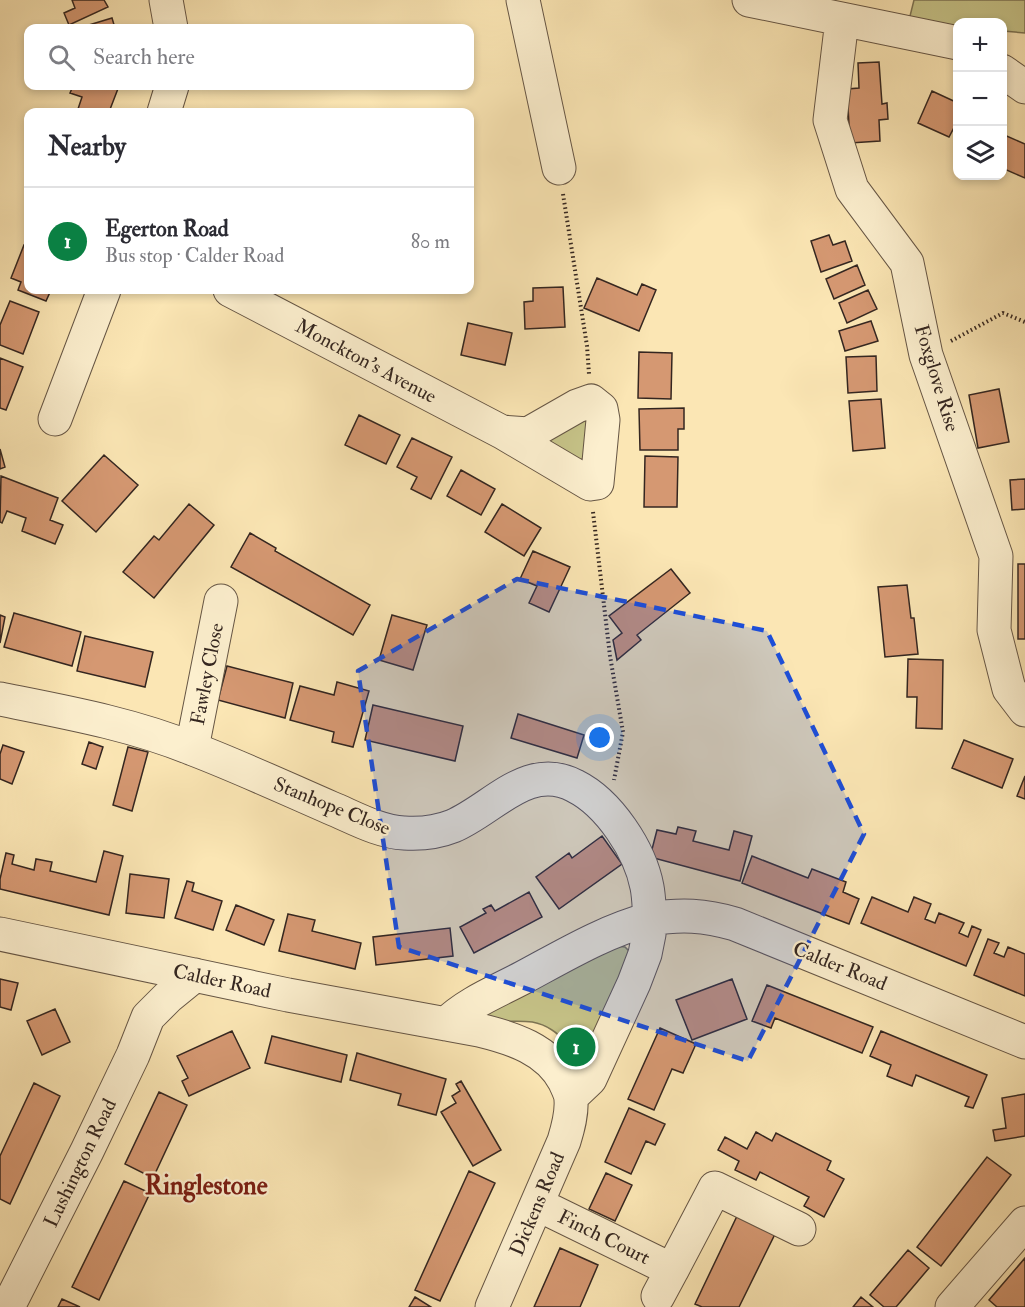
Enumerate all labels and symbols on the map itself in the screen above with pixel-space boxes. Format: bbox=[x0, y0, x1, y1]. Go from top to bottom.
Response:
street label: Monckton's Avenue bbox=[291, 313, 441, 409]
street label: Foxglove Rise bbox=[909, 321, 965, 435]
street label: Fawley Close bbox=[185, 621, 229, 727]
your location bbox=[585, 723, 614, 752]
street label: Stanhope Close bbox=[270, 771, 394, 842]
street label: Calder Road bbox=[789, 936, 891, 996]
street label: Calder Road bbox=[171, 958, 273, 1004]
pin: 1 bbox=[556, 1024, 596, 1070]
street label: Lushington Road bbox=[38, 1094, 122, 1231]
street label: Dickens Road bbox=[504, 1148, 570, 1260]
district label: Ringlestone bbox=[144, 1170, 268, 1203]
street label: Finch Court bbox=[554, 1204, 655, 1270]

